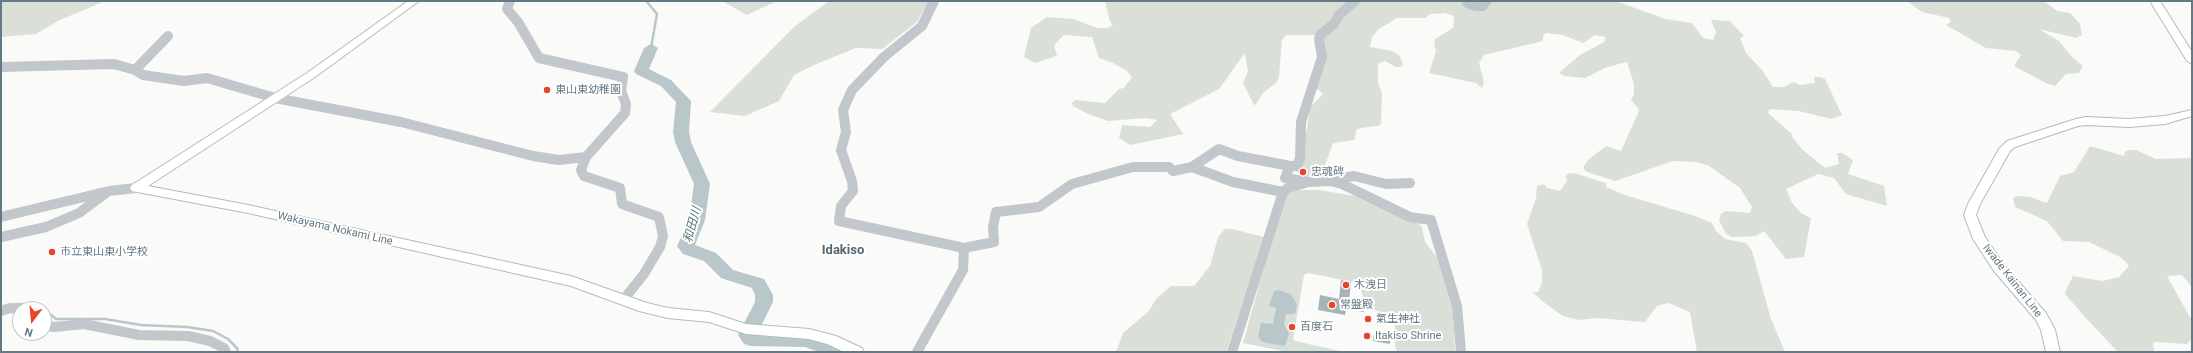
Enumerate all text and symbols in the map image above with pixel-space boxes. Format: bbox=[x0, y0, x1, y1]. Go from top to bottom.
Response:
place label: 東山東幼稚園 bbox=[555, 83, 621, 97]
marker: 東山東幼稚園 bbox=[542, 85, 552, 95]
place label: 忠魂碑 bbox=[1311, 165, 1344, 179]
marker: 忠魂碑 bbox=[1298, 167, 1308, 177]
water label: 和田川 bbox=[681, 206, 705, 244]
street label: Wakayama Nokami Line bbox=[276, 209, 394, 249]
street label: Iwade Kainan Line bbox=[1979, 242, 2045, 320]
district label: Idakiso bbox=[822, 243, 864, 259]
place label: 市立東山東小学校 bbox=[60, 245, 148, 259]
marker: 市立東山東小学校 bbox=[47, 247, 57, 257]
place label: 木洩日 bbox=[1354, 278, 1387, 292]
marker: 木洩日 bbox=[1341, 280, 1351, 290]
place label: 常盤殿 bbox=[1340, 298, 1373, 312]
marker: 常盤殿 bbox=[1327, 300, 1337, 310]
north arrow bbox=[12, 301, 52, 341]
place label: 氣生神社 bbox=[1376, 312, 1420, 326]
marker: 氣生神社 bbox=[1363, 314, 1373, 324]
place label: 百度石 bbox=[1300, 320, 1333, 334]
marker: 百度石 bbox=[1287, 322, 1297, 332]
text: N bbox=[23, 325, 34, 339]
place label: Itakiso Shrine bbox=[1375, 329, 1441, 343]
marker: Itakiso Shrine bbox=[1362, 331, 1372, 341]

